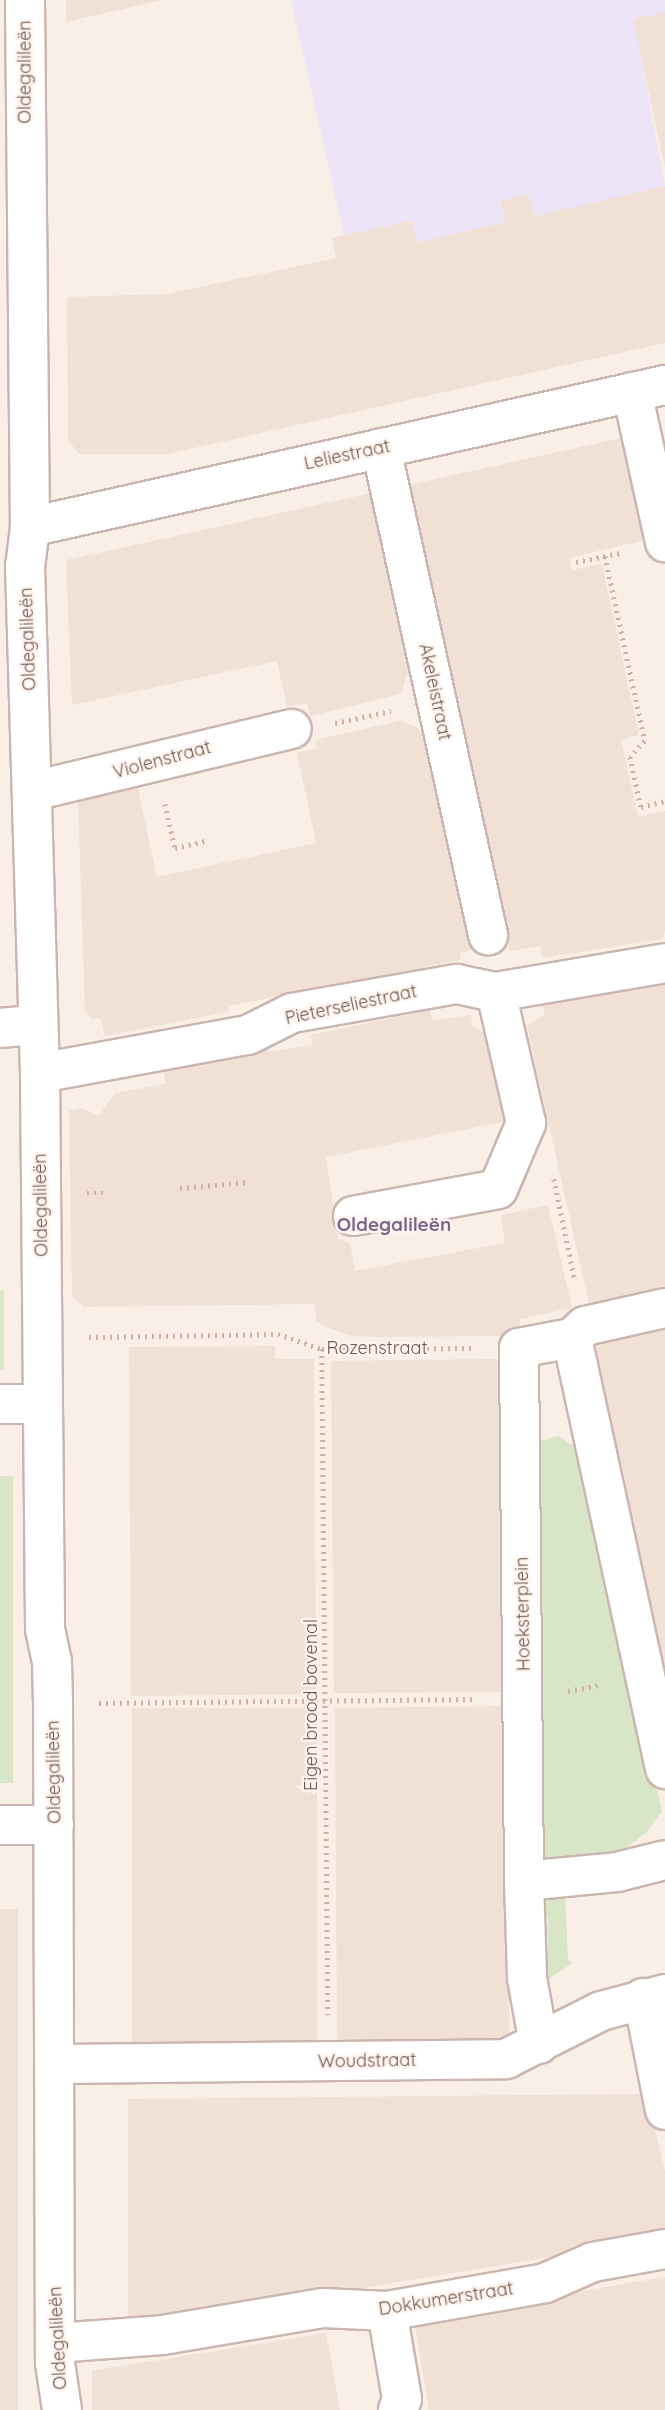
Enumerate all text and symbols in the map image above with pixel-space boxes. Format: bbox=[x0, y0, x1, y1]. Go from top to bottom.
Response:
street label: Oldegalileën bbox=[14, 20, 36, 124]
street label: Leliestraat bbox=[302, 435, 392, 475]
street label: Oldegalileën bbox=[15, 587, 41, 691]
street label: Akeleistraat bbox=[414, 642, 456, 742]
street label: Violenstraat bbox=[111, 737, 213, 783]
street label: Pieterseliestraat bbox=[283, 981, 419, 1029]
street label: Oldegalileën bbox=[29, 1153, 53, 1257]
district label: Oldegalileën bbox=[337, 1214, 451, 1236]
street label: Rozenstraat bbox=[326, 1337, 428, 1359]
street label: Hoeksterplein bbox=[511, 1557, 535, 1671]
street label: Eigen brood bovenal bbox=[300, 1619, 322, 1791]
street label: Oldegalileën bbox=[42, 1720, 66, 1824]
street label: Woudstraat bbox=[318, 2049, 416, 2073]
street label: Dokkumerstraat bbox=[377, 2278, 515, 2320]
street label: Oldegalileën bbox=[45, 2286, 71, 2390]

